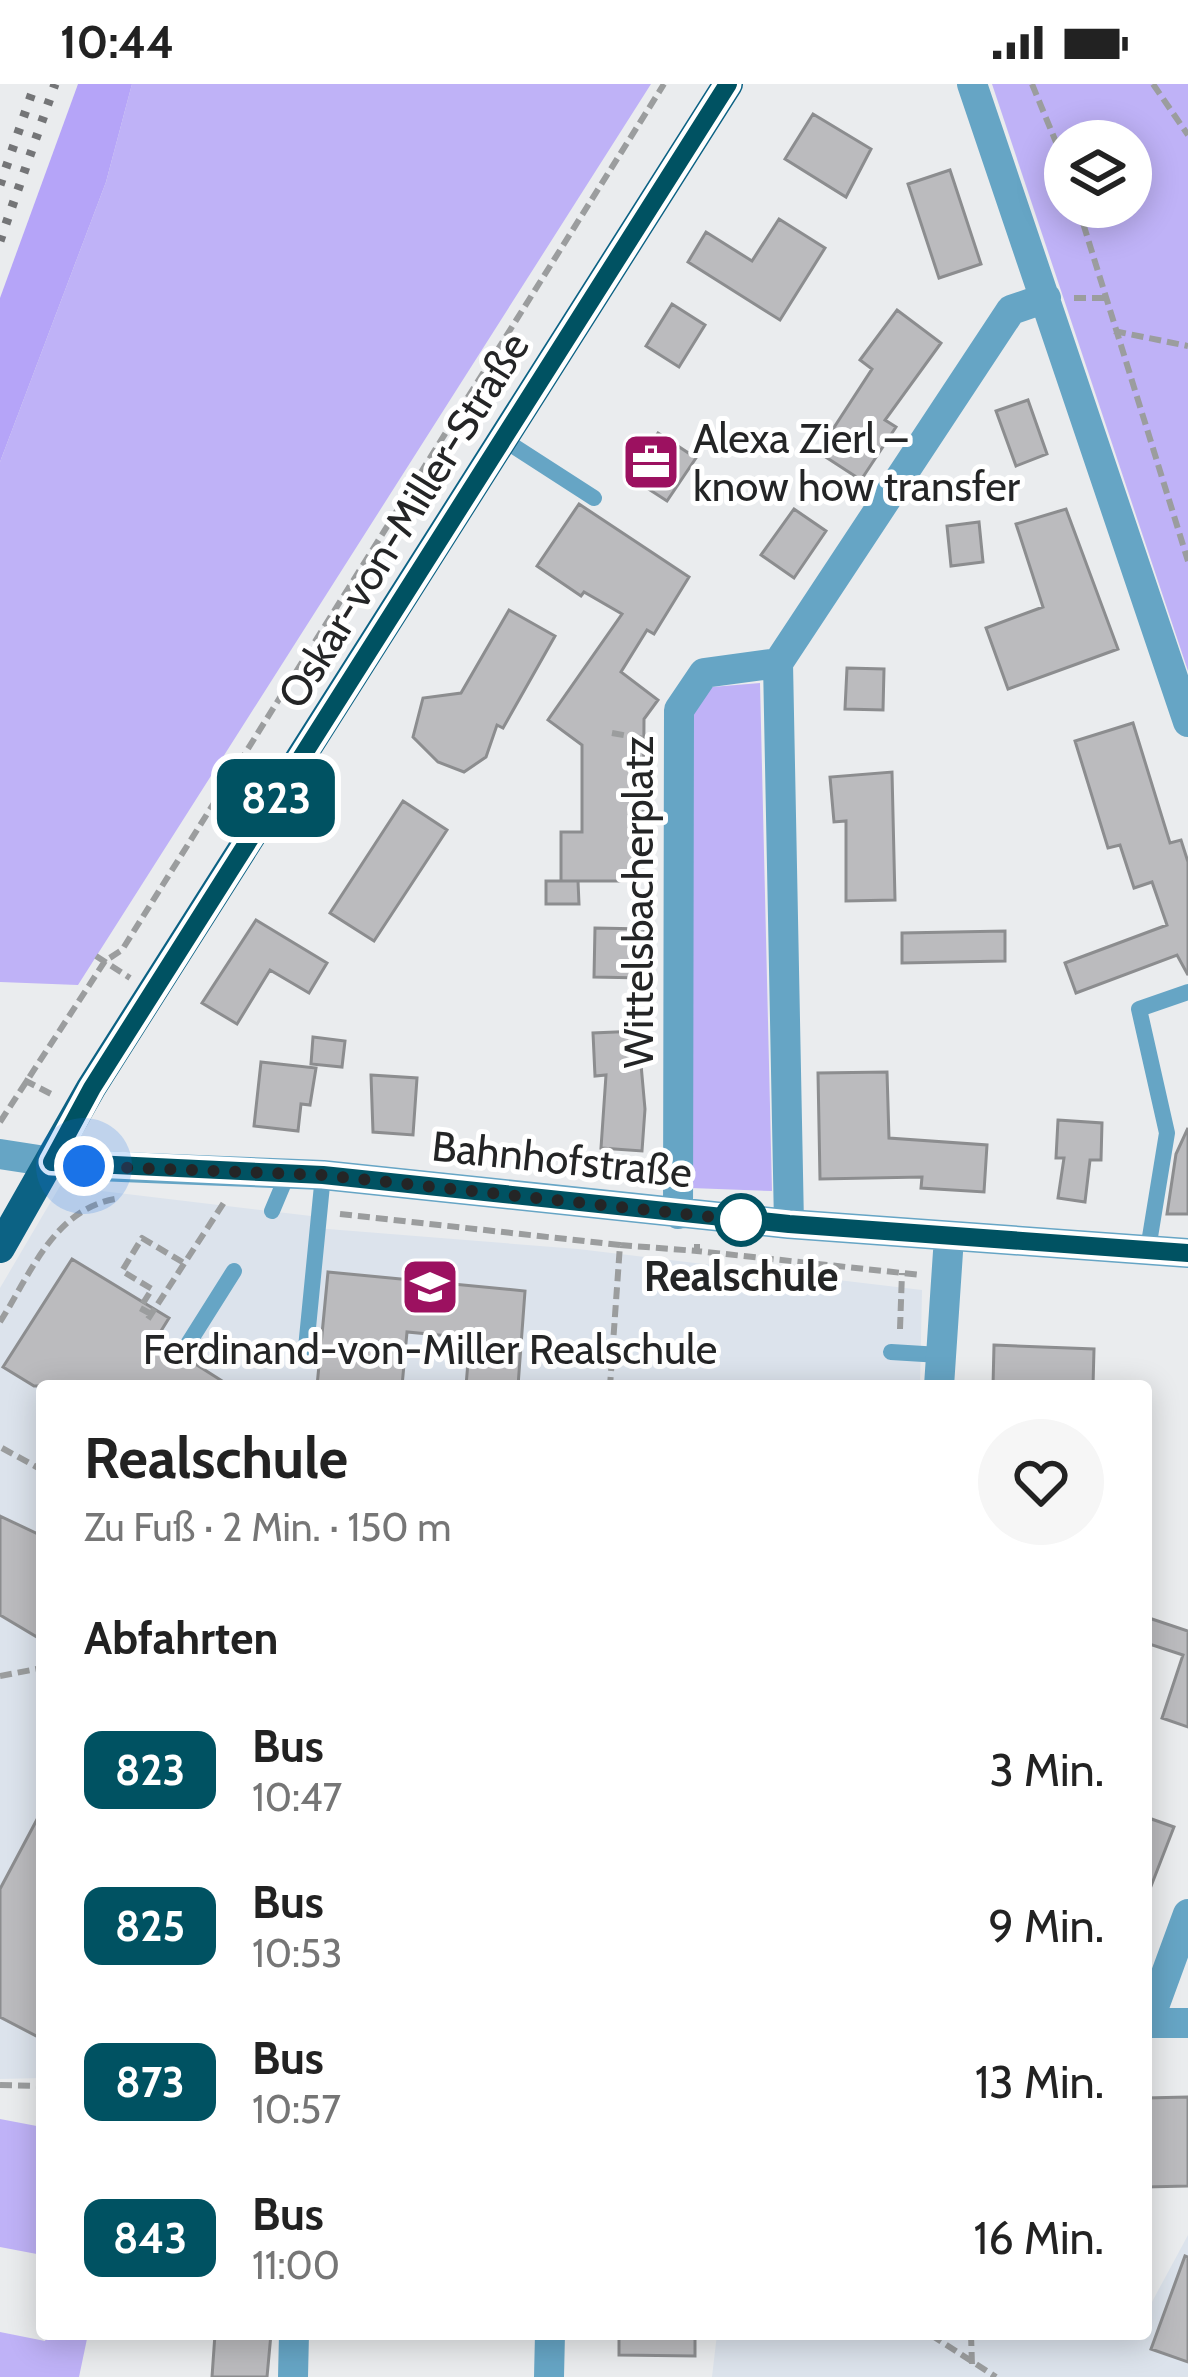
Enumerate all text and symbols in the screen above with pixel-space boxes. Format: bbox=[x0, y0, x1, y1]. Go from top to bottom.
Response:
text: 10:44 bbox=[60, 15, 174, 69]
map controls bbox=[1044, 120, 1152, 228]
button: layers bbox=[1044, 120, 1152, 228]
street label: Oskar-von-Miller-Straße bbox=[266, 323, 540, 717]
place label: Alexa Zierl – know how transfer bbox=[693, 412, 1021, 512]
office icon: Alexa Zierl – know how transfer bbox=[620, 431, 682, 493]
street label: Wittelsbacherplatz bbox=[612, 736, 664, 1068]
line badge: 823 bbox=[207, 759, 345, 837]
text: 823 bbox=[241, 772, 311, 824]
street label: Bahnhofstraße bbox=[429, 1119, 695, 1199]
your location bbox=[54, 1136, 114, 1196]
marker: Realschule bbox=[716, 1195, 766, 1245]
place label: Realschule bbox=[644, 1250, 838, 1302]
school or university icon: Ferdinand-von-Miller Realschule bbox=[399, 1256, 461, 1318]
place label: Ferdinand-von-Miller Realschule bbox=[143, 1323, 717, 1375]
button: heart bbox=[978, 1419, 1104, 1545]
text: Realschule bbox=[84, 1423, 348, 1492]
text: Zu Fuß · 2 Min. · 150 m bbox=[84, 1503, 452, 1551]
text: Abfahrten bbox=[84, 1611, 278, 1665]
text: Bus bbox=[252, 1719, 324, 1773]
text: 3 Min. bbox=[989, 1743, 1104, 1797]
text: 823 bbox=[115, 1744, 185, 1796]
text: 10:47 bbox=[252, 1773, 342, 1821]
text: Bus bbox=[252, 1875, 324, 1929]
text: 9 Min. bbox=[988, 1899, 1104, 1953]
text: 825 bbox=[115, 1900, 185, 1952]
text: 10:53 bbox=[252, 1929, 342, 1977]
text: Bus bbox=[252, 2031, 324, 2085]
text: 13 Min. bbox=[975, 2055, 1104, 2109]
text: 873 bbox=[115, 2056, 185, 2108]
text: 10:57 bbox=[252, 2085, 341, 2133]
text: Bus bbox=[252, 2187, 324, 2241]
text: 16 Min. bbox=[973, 2211, 1104, 2265]
text: 843 bbox=[113, 2212, 187, 2264]
text: 11:00 bbox=[252, 2241, 340, 2289]

